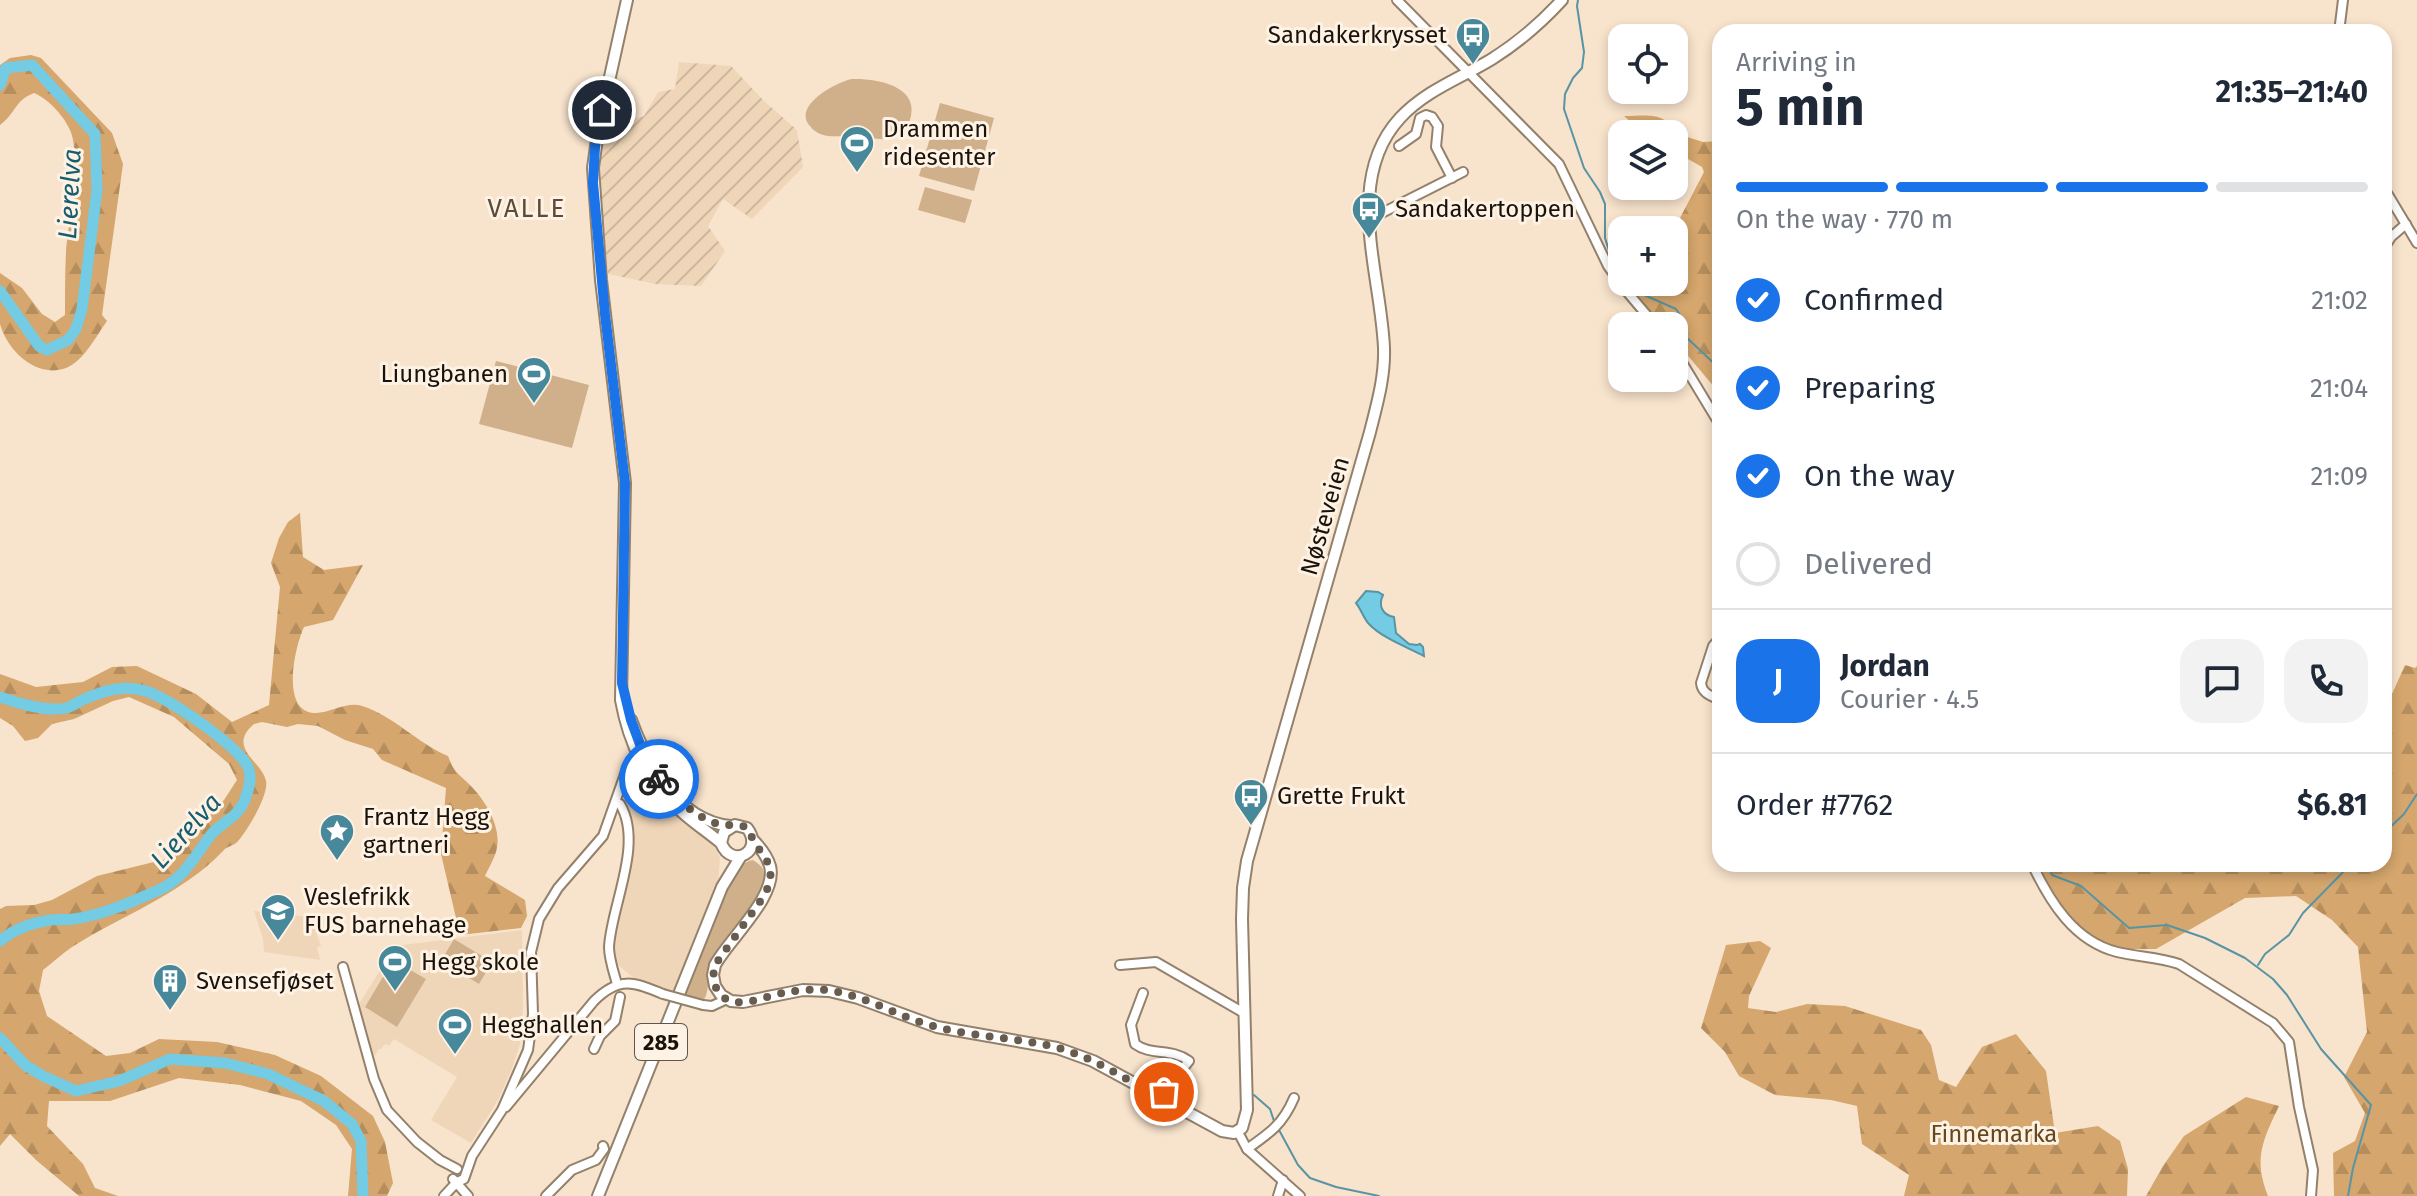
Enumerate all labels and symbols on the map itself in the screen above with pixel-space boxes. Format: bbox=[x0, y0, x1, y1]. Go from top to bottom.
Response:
bus stop icon: Sandakerkrysset bbox=[1454, 16, 1492, 66]
place label: Sandakerkrysset bbox=[1268, 21, 1447, 49]
pin bbox=[568, 76, 636, 144]
place label: Drammen ridesenter bbox=[883, 115, 996, 171]
sports icon: Drammen ridesenter bbox=[838, 124, 876, 174]
water label: Lierelva bbox=[52, 148, 88, 240]
bus stop icon: Sandakertoppen bbox=[1350, 190, 1388, 240]
district label: VALLE bbox=[488, 193, 566, 224]
place label: Sandakertoppen bbox=[1395, 195, 1575, 223]
sports icon: Liungbanen bbox=[515, 355, 553, 405]
place label: Liungbanen bbox=[380, 360, 508, 388]
street label: Nøsteveien bbox=[1295, 454, 1355, 578]
courier bbox=[619, 739, 699, 819]
bus stop icon: Grette Frukt bbox=[1232, 777, 1270, 827]
place label: Grette Frukt bbox=[1277, 782, 1406, 810]
water label: Lierelva bbox=[144, 787, 228, 875]
place label: Frantz Hegg gartneri bbox=[363, 803, 490, 859]
place icon: Frantz Hegg gartneri bbox=[318, 812, 356, 862]
place label: Veslefrikk FUS barnehage bbox=[304, 883, 466, 939]
school or university icon: Veslefrikk FUS barnehage bbox=[259, 892, 297, 942]
sports icon: Hegg skole bbox=[376, 943, 414, 993]
place label: Hegg skole bbox=[421, 948, 539, 976]
building icon: Svensefjøset bbox=[151, 962, 189, 1012]
place label: Svensefjøset bbox=[196, 967, 334, 995]
sports icon: Hegghallen bbox=[436, 1006, 474, 1056]
place label: Hegghallen bbox=[481, 1011, 603, 1039]
road number: 285 bbox=[635, 1024, 687, 1060]
pin bbox=[1130, 1058, 1198, 1126]
park label: Finnemarka bbox=[1931, 1120, 2057, 1148]

